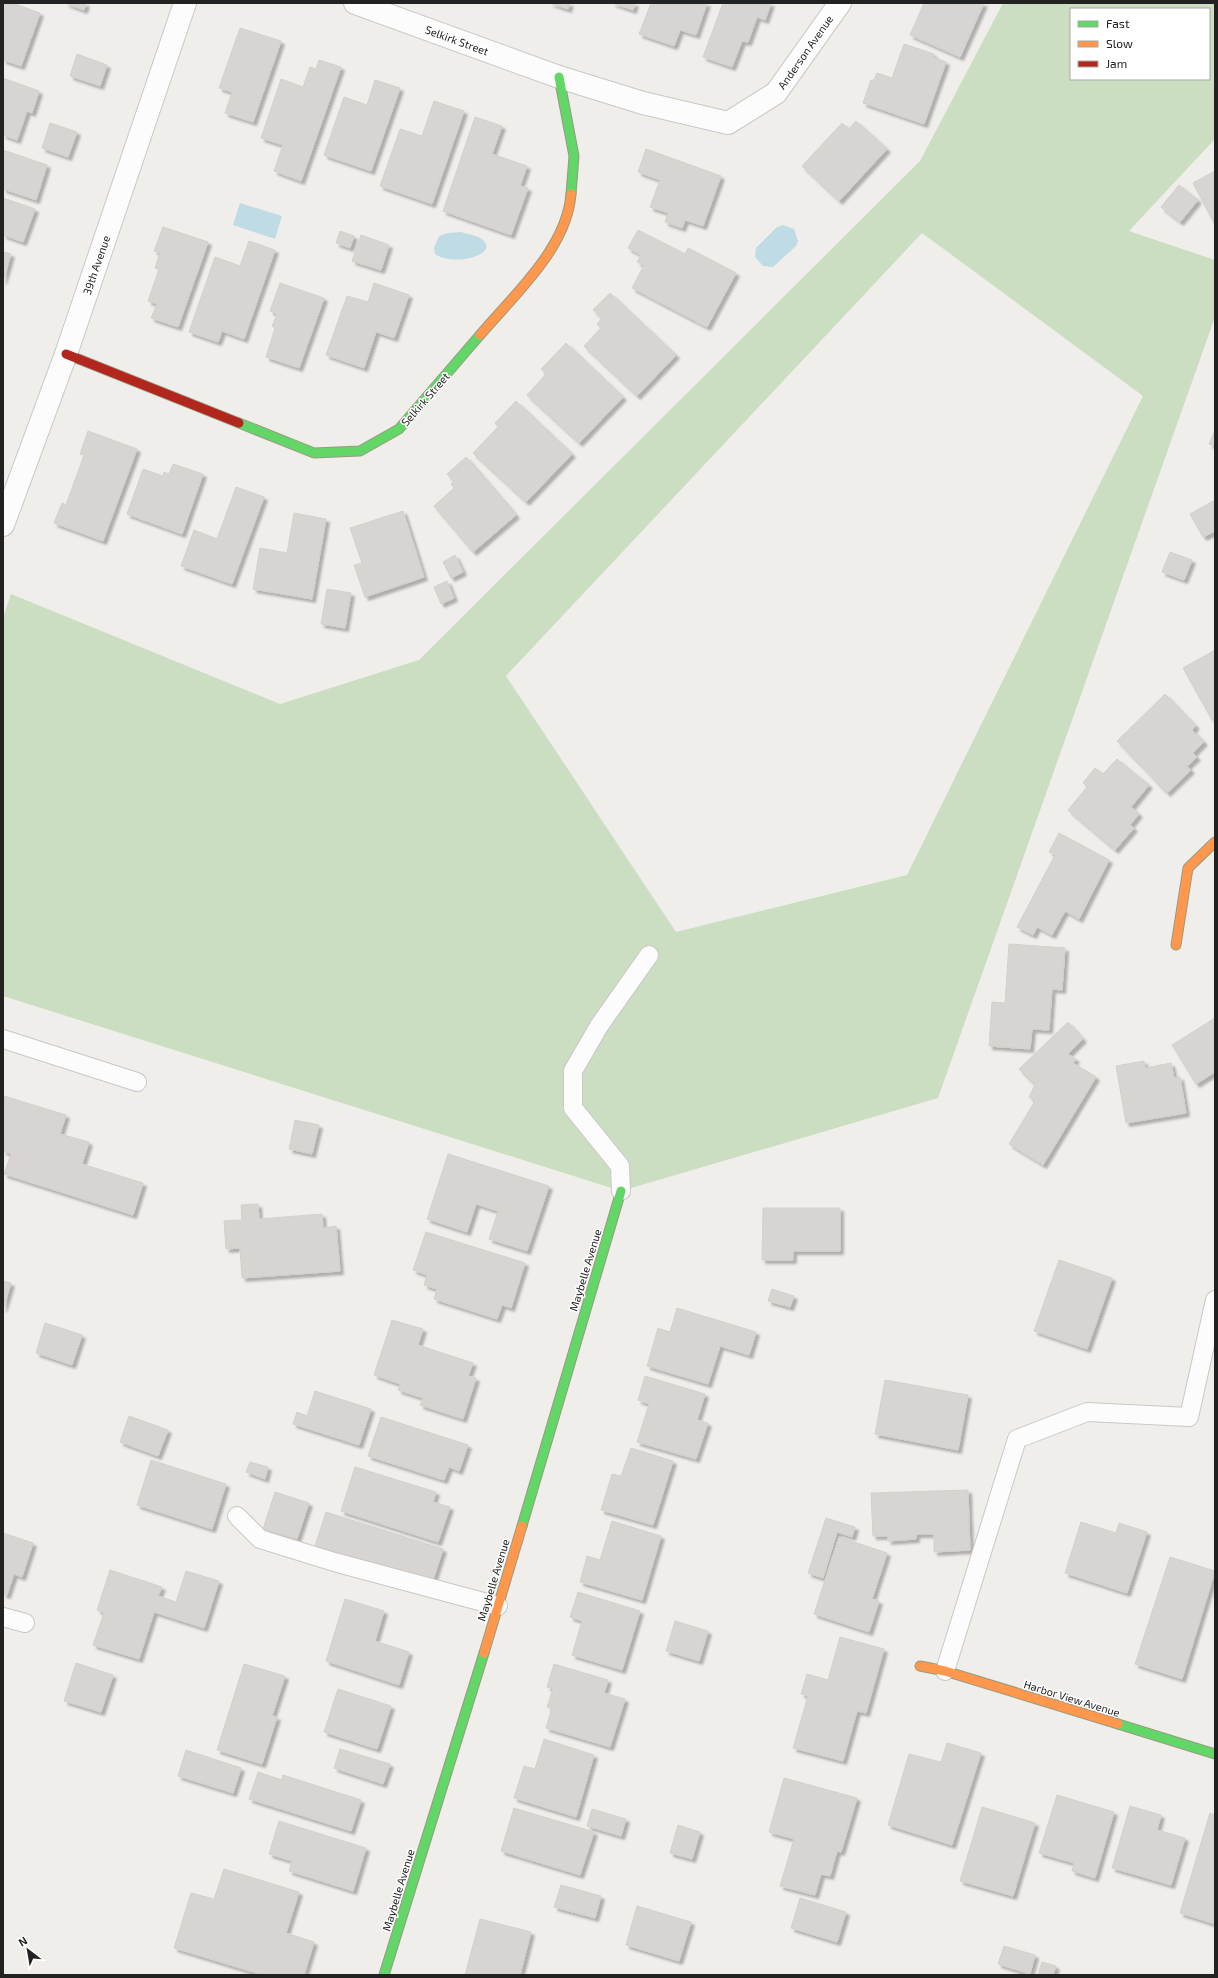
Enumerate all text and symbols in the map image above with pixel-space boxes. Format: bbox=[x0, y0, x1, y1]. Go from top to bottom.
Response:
legend bbox=[1070, 8, 1210, 80]
street label: Anderson Avenue bbox=[775, 13, 835, 91]
text: Fast bbox=[1106, 16, 1130, 30]
street label: Selkirk Street bbox=[423, 23, 491, 57]
text: Slow bbox=[1106, 36, 1133, 50]
text: Jam bbox=[1106, 56, 1127, 70]
street label: 39th Avenue bbox=[80, 233, 112, 296]
street label: Selkirk Street bbox=[398, 370, 452, 428]
street label: Maybelle Avenue bbox=[566, 1227, 604, 1313]
street label: Maybelle Avenue bbox=[474, 1537, 512, 1623]
street label: Harbor View Avenue bbox=[1022, 1677, 1122, 1719]
street label: Maybelle Avenue bbox=[379, 1847, 417, 1933]
north arrow bbox=[8, 1930, 48, 1970]
text: N bbox=[16, 1933, 29, 1949]

